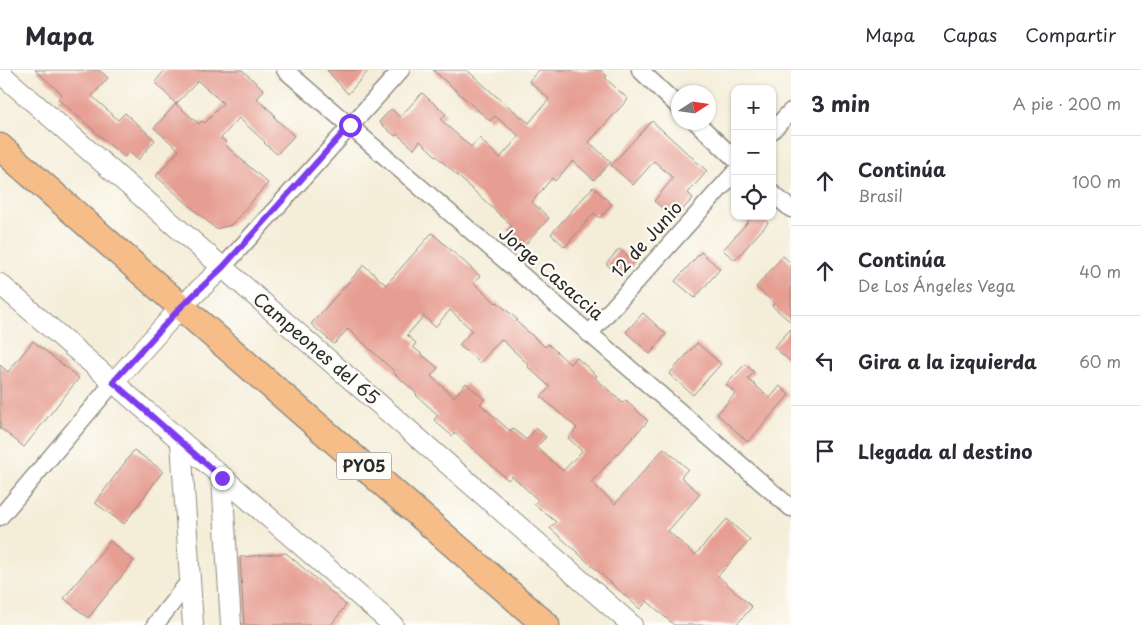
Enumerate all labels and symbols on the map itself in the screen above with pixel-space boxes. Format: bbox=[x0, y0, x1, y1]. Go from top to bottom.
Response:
north arrow bbox=[671, 85, 716, 130]
route start bbox=[339, 114, 362, 137]
street label: 12 de Junio bbox=[604, 194, 688, 284]
street label: Jorge Casaccia bbox=[494, 220, 610, 326]
street label: Campeones del 65 bbox=[248, 285, 386, 411]
road number: PY05 bbox=[336, 452, 392, 480]
route end bbox=[211, 467, 234, 490]

